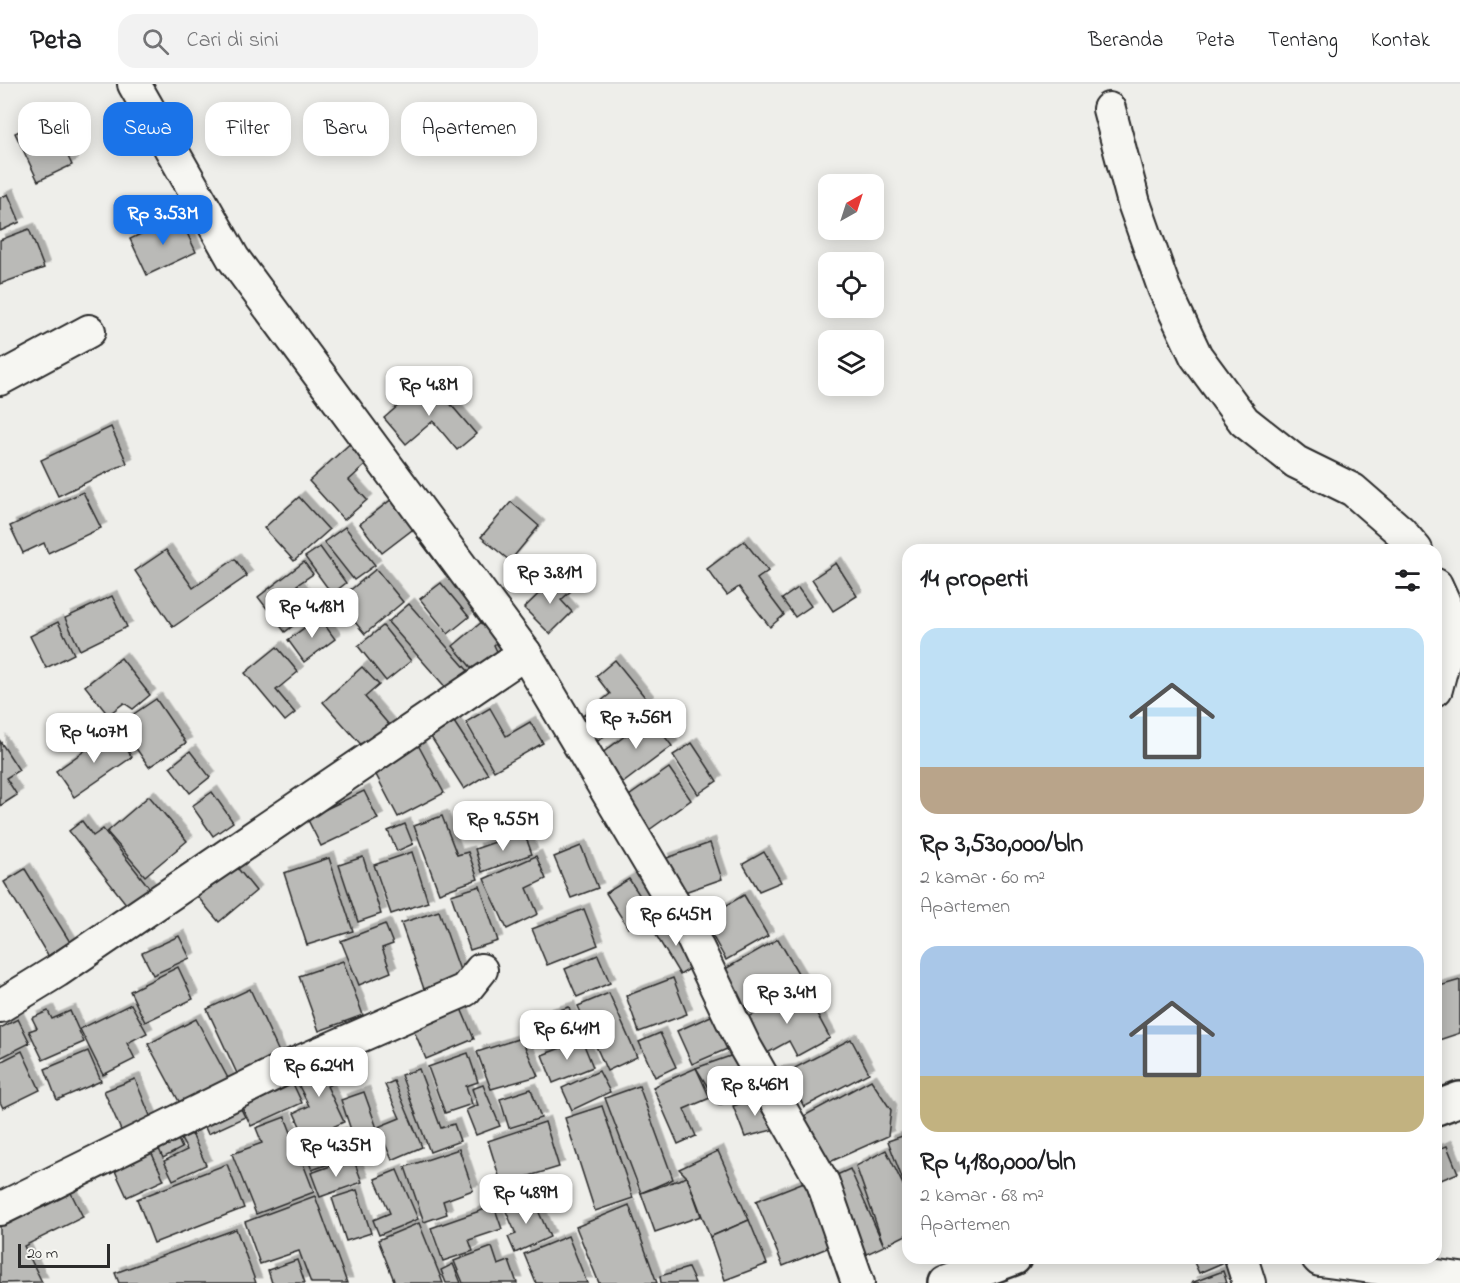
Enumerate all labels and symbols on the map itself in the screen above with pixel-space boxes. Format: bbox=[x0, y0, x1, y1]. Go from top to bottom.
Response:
north arrow bbox=[818, 174, 884, 240]
pin: Rp 3.53M bbox=[101, 195, 225, 246]
pin: Rp 4.8M bbox=[374, 366, 484, 417]
pin: Rp 3.81M bbox=[488, 554, 612, 605]
pin: Rp 4.18M bbox=[250, 588, 374, 639]
pin: Rp 7.56M bbox=[574, 699, 698, 750]
pin: Rp 4.07M bbox=[32, 713, 156, 764]
pin: Rp 9.55M bbox=[441, 801, 565, 852]
pin: Rp 6.45M bbox=[614, 896, 738, 947]
pin: Rp 3.4M bbox=[732, 974, 842, 1025]
pin: Rp 6.41M bbox=[505, 1010, 629, 1061]
pin: Rp 6.24M bbox=[257, 1047, 381, 1098]
pin: Rp 8.46M bbox=[693, 1066, 817, 1117]
pin: Rp 4.35M bbox=[274, 1127, 398, 1178]
pin: Rp 4.89M bbox=[464, 1174, 588, 1225]
scale bar bbox=[18, 1241, 110, 1268]

